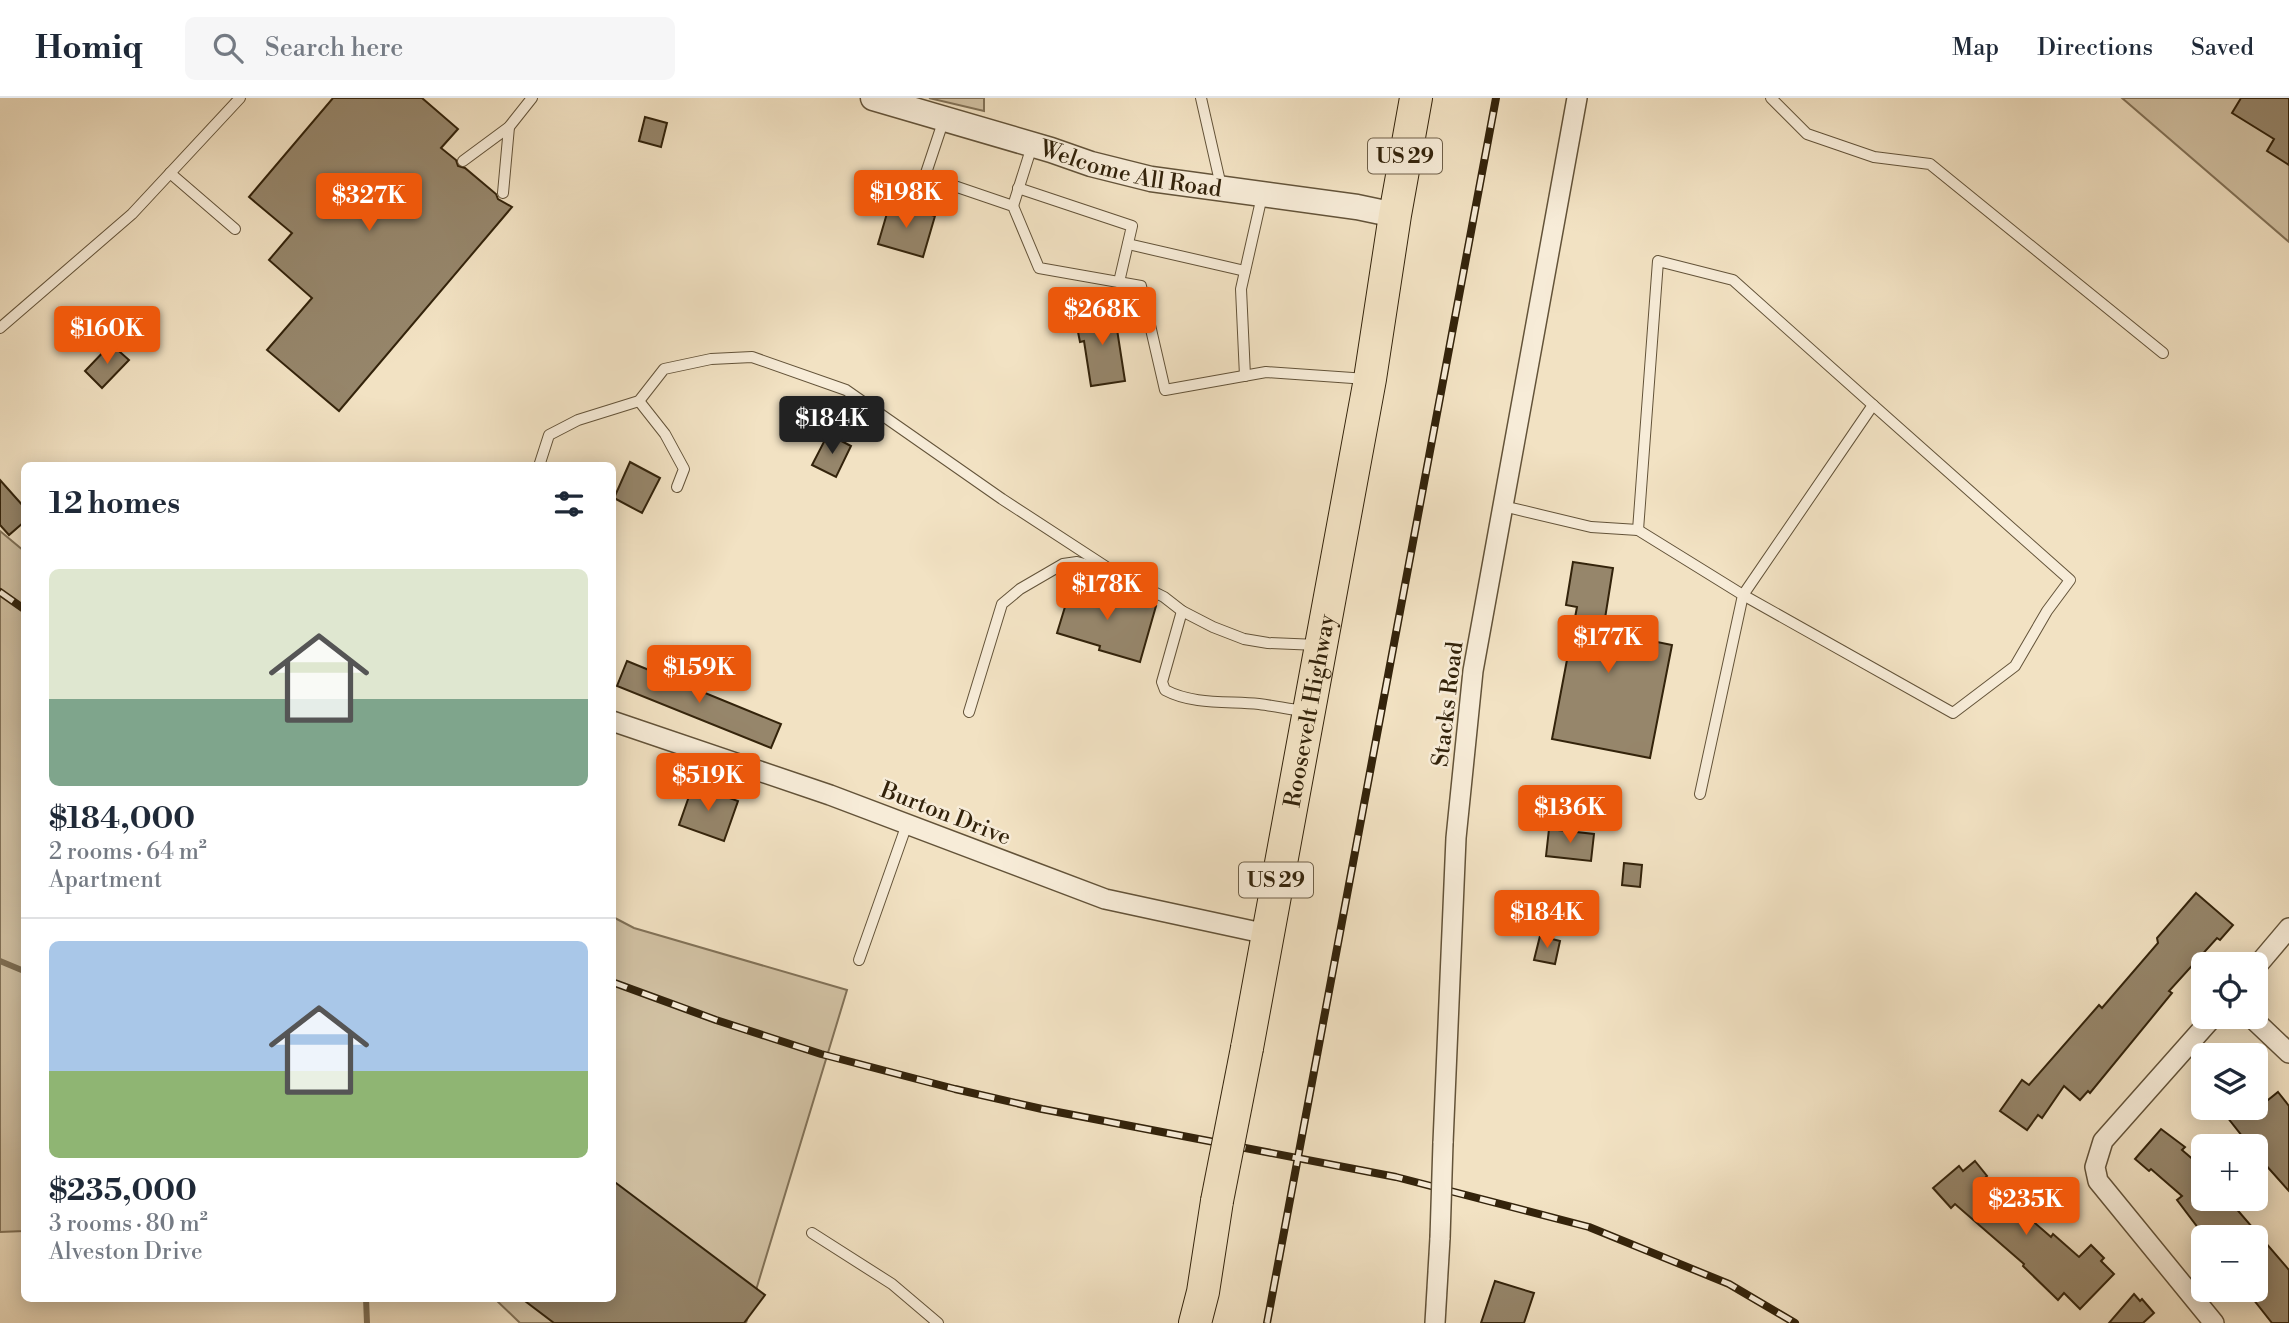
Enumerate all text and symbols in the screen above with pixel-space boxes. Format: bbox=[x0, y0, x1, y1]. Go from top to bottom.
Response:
search box bbox=[185, 17, 675, 80]
text: Homiq bbox=[35, 28, 143, 69]
icon: search bbox=[209, 29, 247, 67]
text: Search here bbox=[265, 32, 403, 64]
text: Map bbox=[1952, 33, 1999, 63]
text: Directions bbox=[2037, 33, 2153, 63]
text: Saved bbox=[2191, 33, 2254, 63]
street label: Welcome All Road bbox=[1036, 134, 1224, 204]
road number: US 29 bbox=[1368, 139, 1442, 174]
pin: $198K bbox=[857, 170, 955, 230]
pin: $327K bbox=[320, 174, 418, 233]
text: $198K bbox=[870, 179, 942, 207]
text: $327K bbox=[332, 182, 406, 210]
pin: $268K bbox=[1053, 288, 1151, 347]
text: $268K bbox=[1064, 296, 1140, 324]
pin: $160K bbox=[58, 306, 156, 366]
text: $160K bbox=[70, 315, 144, 343]
pin: $184K bbox=[783, 396, 881, 456]
text: $184K bbox=[795, 405, 869, 433]
text: 12 homes bbox=[49, 485, 180, 523]
icon: filters bbox=[550, 485, 588, 523]
pin: $178K bbox=[1058, 562, 1156, 622]
text: $178K bbox=[1072, 571, 1142, 599]
street label: Roosevelt Highway bbox=[1279, 611, 1342, 810]
icon: home bbox=[256, 615, 382, 741]
pin: $177K bbox=[1559, 616, 1657, 675]
text: $177K bbox=[1574, 624, 1642, 652]
street label: Stacks Road bbox=[1426, 640, 1470, 768]
pin: $159K bbox=[650, 646, 748, 705]
text: $159K bbox=[663, 654, 735, 682]
pin: $519K bbox=[659, 754, 757, 813]
text: $519K bbox=[672, 762, 744, 790]
street label: Burton Drive bbox=[875, 776, 1015, 852]
pin: $136K bbox=[1521, 786, 1619, 845]
text: $136K bbox=[1534, 794, 1606, 822]
text: $184,000 bbox=[49, 800, 195, 838]
text: 2 rooms · 64 m² bbox=[49, 838, 207, 866]
road number: US 29 bbox=[1239, 862, 1313, 898]
text: Apartment bbox=[49, 866, 162, 894]
pin: $184K bbox=[1498, 890, 1596, 950]
text: $184K bbox=[1510, 899, 1584, 927]
map controls bbox=[2191, 952, 2268, 1302]
button: locate bbox=[2191, 952, 2268, 1029]
icon: home bbox=[256, 987, 382, 1113]
button: layers bbox=[2191, 1043, 2268, 1120]
button: + bbox=[2191, 1134, 2268, 1211]
text: $235,000 bbox=[49, 1172, 197, 1210]
pin: $235K bbox=[1977, 1178, 2075, 1237]
text: $235K bbox=[1989, 1186, 2063, 1214]
text: 3 rooms · 80 m² bbox=[49, 1210, 208, 1238]
button: − bbox=[2191, 1225, 2268, 1302]
text: Alveston Drive bbox=[49, 1238, 203, 1266]

